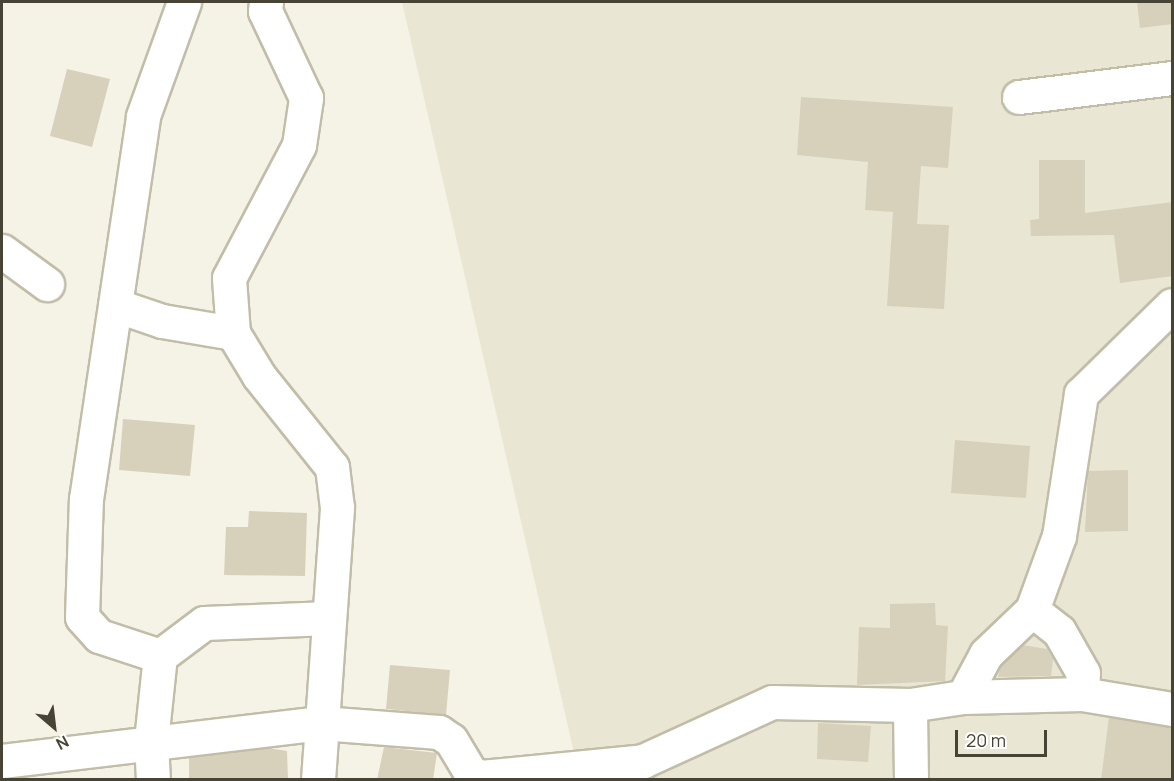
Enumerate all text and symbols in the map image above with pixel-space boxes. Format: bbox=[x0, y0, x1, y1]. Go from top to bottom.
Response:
north arrow bbox=[24, 697, 84, 757]
scale bar bbox=[958, 718, 1050, 756]
text: 20 m bbox=[966, 728, 1006, 752]
text: N bbox=[52, 730, 73, 755]

